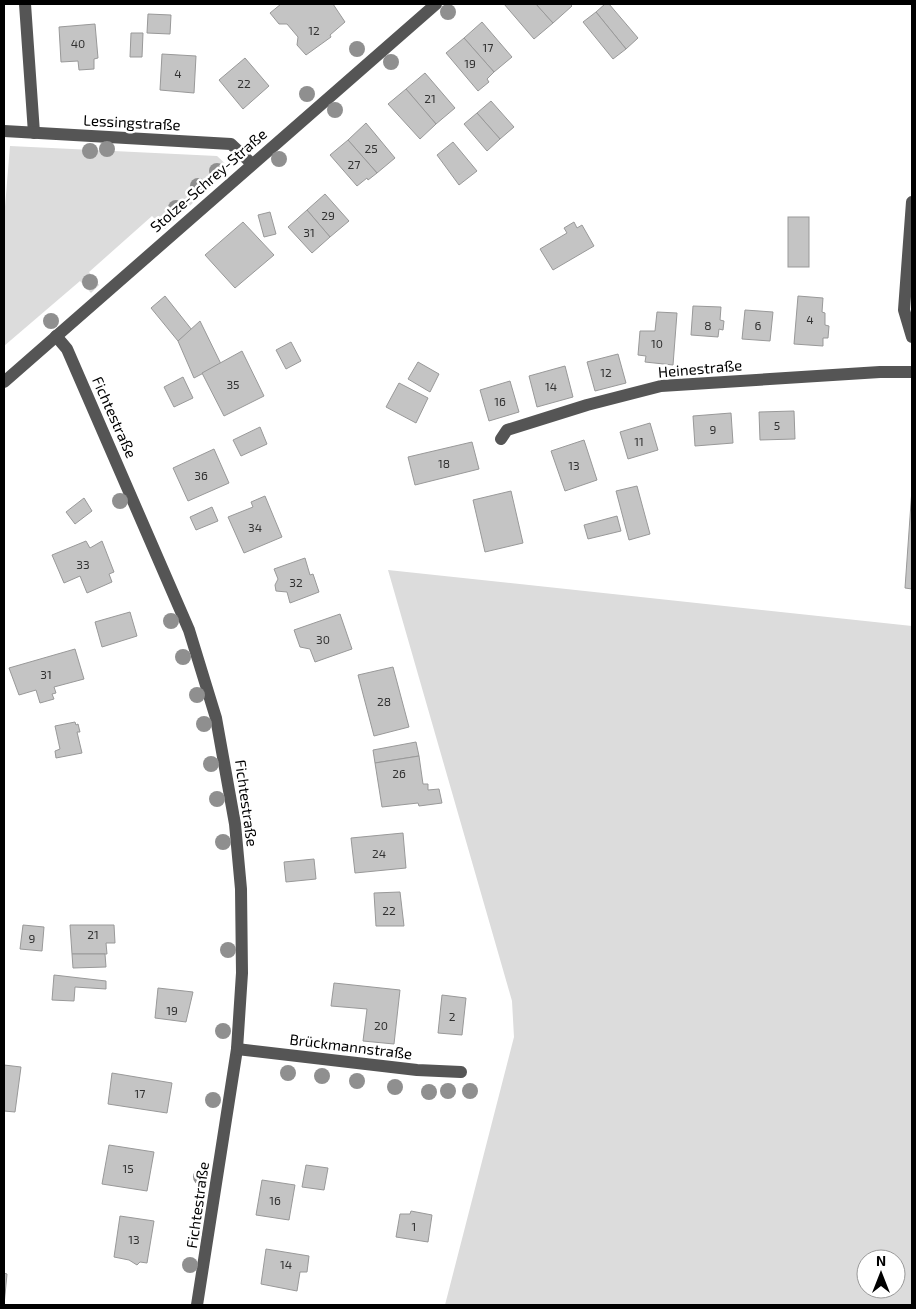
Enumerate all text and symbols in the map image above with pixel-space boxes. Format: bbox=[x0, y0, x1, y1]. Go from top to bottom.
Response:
house number: 12 bbox=[308, 23, 320, 37]
house number: 40 bbox=[71, 36, 85, 50]
house number: 17 bbox=[483, 40, 493, 54]
house number: 19 bbox=[464, 56, 476, 70]
house number: 4 bbox=[174, 66, 182, 80]
house number: 22 bbox=[237, 76, 251, 90]
house number: 21 bbox=[424, 91, 436, 105]
street label: Lessingstraße bbox=[83, 110, 181, 134]
street label: Stolze-Schrey-Straße bbox=[146, 124, 270, 236]
house number: 25 bbox=[364, 141, 378, 155]
house number: 27 bbox=[348, 157, 360, 171]
house number: 29 bbox=[321, 208, 335, 222]
house number: 31 bbox=[303, 225, 315, 239]
house number: 4 bbox=[806, 312, 814, 326]
house number: 8 bbox=[704, 318, 712, 332]
house number: 6 bbox=[755, 318, 762, 332]
house number: 10 bbox=[651, 336, 663, 350]
street label: Heinestraße bbox=[657, 355, 743, 381]
house number: 12 bbox=[600, 365, 612, 379]
street label: Fichtestraße bbox=[89, 373, 141, 461]
house number: 35 bbox=[226, 377, 240, 391]
house number: 14 bbox=[545, 379, 557, 393]
house number: 16 bbox=[494, 394, 506, 408]
house number: 5 bbox=[774, 418, 780, 432]
house number: 9 bbox=[710, 422, 717, 436]
house number: 11 bbox=[634, 434, 644, 448]
house number: 18 bbox=[438, 456, 450, 470]
house number: 13 bbox=[568, 458, 580, 472]
house number: 36 bbox=[194, 468, 208, 482]
house number: 34 bbox=[248, 520, 262, 534]
house number: 33 bbox=[76, 557, 90, 571]
house number: 32 bbox=[289, 575, 303, 589]
house number: 30 bbox=[316, 632, 330, 646]
house number: 31 bbox=[40, 667, 52, 681]
house number: 28 bbox=[377, 694, 391, 708]
street label: Fichtestraße bbox=[232, 758, 262, 848]
house number: 26 bbox=[392, 766, 406, 780]
house number: 24 bbox=[372, 846, 386, 860]
house number: 22 bbox=[382, 903, 396, 917]
house number: 21 bbox=[87, 927, 99, 941]
house number: 9 bbox=[29, 931, 36, 945]
house number: 19 bbox=[166, 1003, 178, 1017]
house number: 2 bbox=[449, 1009, 456, 1023]
house number: 20 bbox=[374, 1018, 388, 1032]
street label: Brückmannstraße bbox=[289, 1030, 413, 1062]
house number: 17 bbox=[135, 1086, 145, 1100]
street label: Fichtestraße bbox=[182, 1160, 212, 1250]
house number: 15 bbox=[122, 1161, 134, 1175]
house number: 16 bbox=[269, 1193, 281, 1207]
house number: 1 bbox=[412, 1219, 416, 1233]
house number: 13 bbox=[128, 1232, 140, 1246]
north arrow bbox=[856, 1249, 906, 1299]
text: N bbox=[876, 1252, 886, 1269]
house number: 14 bbox=[280, 1257, 292, 1271]

